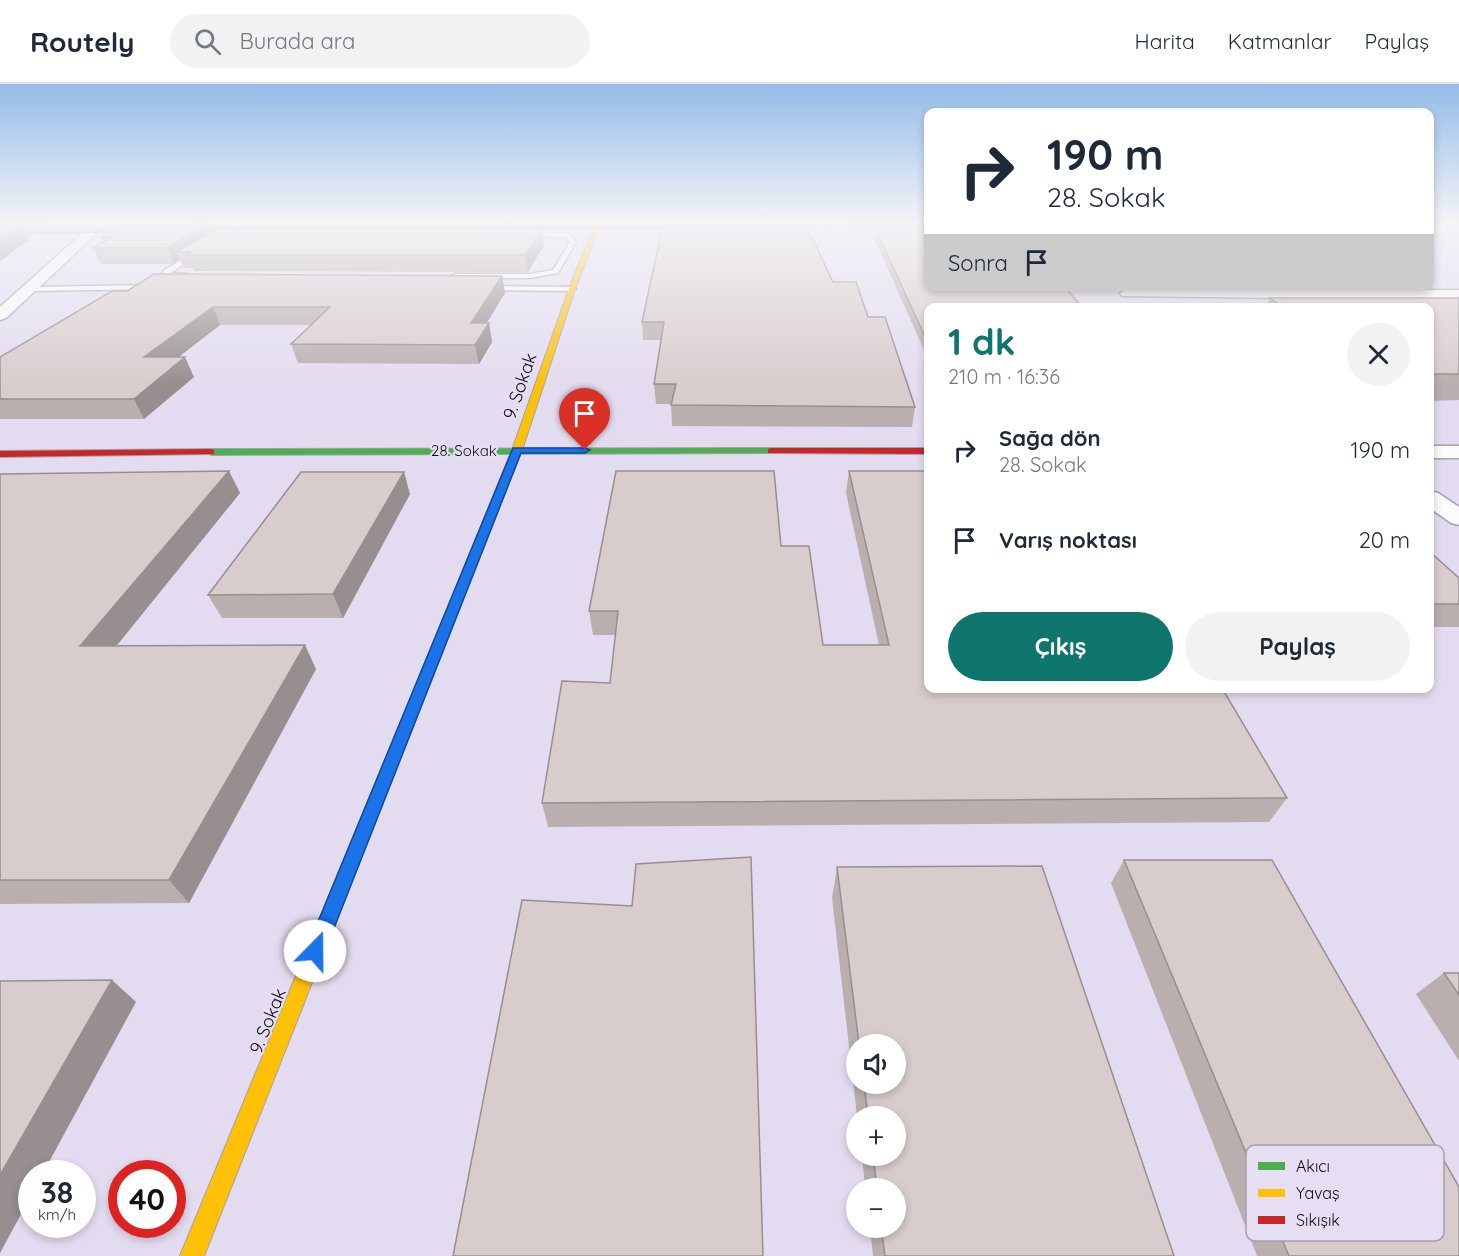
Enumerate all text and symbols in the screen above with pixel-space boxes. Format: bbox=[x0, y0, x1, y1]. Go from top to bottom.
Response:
search box bbox=[170, 14, 590, 68]
text: Routely bbox=[30, 24, 134, 59]
icon: search bbox=[191, 25, 224, 58]
text: Burada ara bbox=[239, 27, 355, 55]
text: Harita bbox=[1135, 28, 1195, 54]
text: Katmanlar bbox=[1228, 28, 1332, 54]
text: Paylaş bbox=[1365, 28, 1429, 54]
text: 190 m bbox=[1047, 128, 1163, 181]
icon: right bbox=[948, 132, 1026, 210]
text: 28. Sokak bbox=[1047, 180, 1165, 214]
icon: arrive bbox=[1020, 246, 1053, 279]
text: Sonra bbox=[948, 249, 1008, 277]
text: 1 dk bbox=[948, 319, 1015, 364]
button: close bbox=[1347, 323, 1410, 386]
street label: 9. Sokak bbox=[497, 350, 542, 422]
text: 210 m · 16:36 bbox=[948, 364, 1060, 389]
pin bbox=[559, 388, 610, 450]
icon: arrive bbox=[568, 397, 601, 430]
text: Sağa dön bbox=[999, 424, 1101, 452]
icon: right bbox=[948, 434, 981, 467]
text: 190 m bbox=[1350, 436, 1410, 464]
street label: 28. Sokak bbox=[431, 441, 497, 460]
text: 28. Sokak bbox=[999, 452, 1087, 477]
icon: arrive bbox=[948, 524, 981, 557]
text: Varış noktası bbox=[999, 526, 1137, 554]
text: 20 m bbox=[1359, 526, 1410, 554]
button: Çıkış bbox=[948, 612, 1173, 681]
button: Paylaş bbox=[1185, 612, 1410, 681]
position arrow bbox=[283, 919, 347, 983]
street label: 9. Sokak bbox=[244, 985, 291, 1057]
map controls bbox=[846, 1034, 906, 1238]
button: sound bbox=[846, 1034, 906, 1094]
button: + bbox=[846, 1106, 906, 1166]
legend bbox=[1246, 1145, 1444, 1241]
text: Akıcı bbox=[1296, 1156, 1330, 1176]
speed limit sign: 40 bbox=[108, 1160, 186, 1238]
text: 38 bbox=[41, 1173, 73, 1211]
button: − bbox=[846, 1178, 906, 1238]
text: Yavaş bbox=[1296, 1183, 1340, 1203]
text: km/h bbox=[38, 1205, 76, 1224]
text: Sıkışık bbox=[1296, 1210, 1340, 1230]

